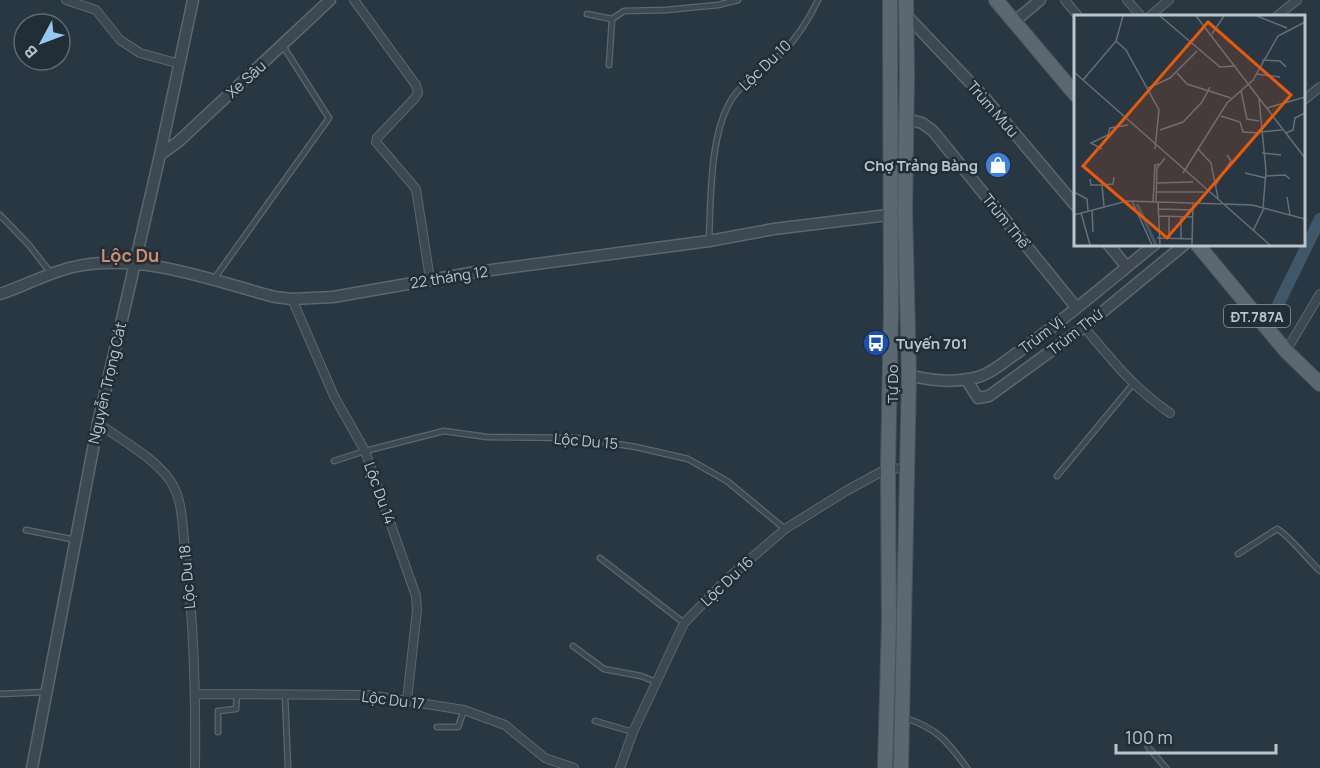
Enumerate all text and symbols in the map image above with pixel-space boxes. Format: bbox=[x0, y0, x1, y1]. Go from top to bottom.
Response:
north arrow bbox=[12, 12, 72, 72]
inset map bbox=[1074, 15, 1305, 246]
street label: Lộc Du 10 bbox=[734, 35, 796, 95]
text: B bbox=[19, 41, 42, 63]
street label: Xe Sâu bbox=[221, 55, 271, 103]
street label: Trùm Mưu bbox=[963, 76, 1023, 142]
shop icon: Chợ Trảng Bàng bbox=[983, 150, 1013, 180]
place label: Chợ Trảng Bàng bbox=[864, 155, 978, 176]
street label: Trùm Thể bbox=[977, 189, 1035, 253]
district label: Lộc Du bbox=[101, 243, 159, 267]
street label: 22 tháng 12 bbox=[409, 260, 489, 294]
street label: Trùm Thứ bbox=[1043, 303, 1108, 360]
road number: ĐT.787A bbox=[1224, 305, 1290, 327]
street label: Trùm Vị bbox=[1015, 311, 1067, 359]
street label: Nguyễn Trọng Cát bbox=[83, 320, 131, 446]
bus stop icon: Tuyến 701 bbox=[861, 328, 891, 358]
place label: Tuyến 701 bbox=[896, 333, 967, 354]
street label: Tự Do bbox=[882, 364, 903, 404]
street label: Lộc Du 15 bbox=[553, 428, 619, 454]
street label: Lộc Du 14 bbox=[359, 459, 401, 527]
street label: Lộc Du 18 bbox=[174, 544, 200, 610]
street label: Lộc Du 16 bbox=[696, 551, 758, 611]
street label: Lộc Du 17 bbox=[360, 686, 426, 714]
scale bar bbox=[1116, 717, 1276, 755]
text: 100 m bbox=[1125, 725, 1173, 749]

